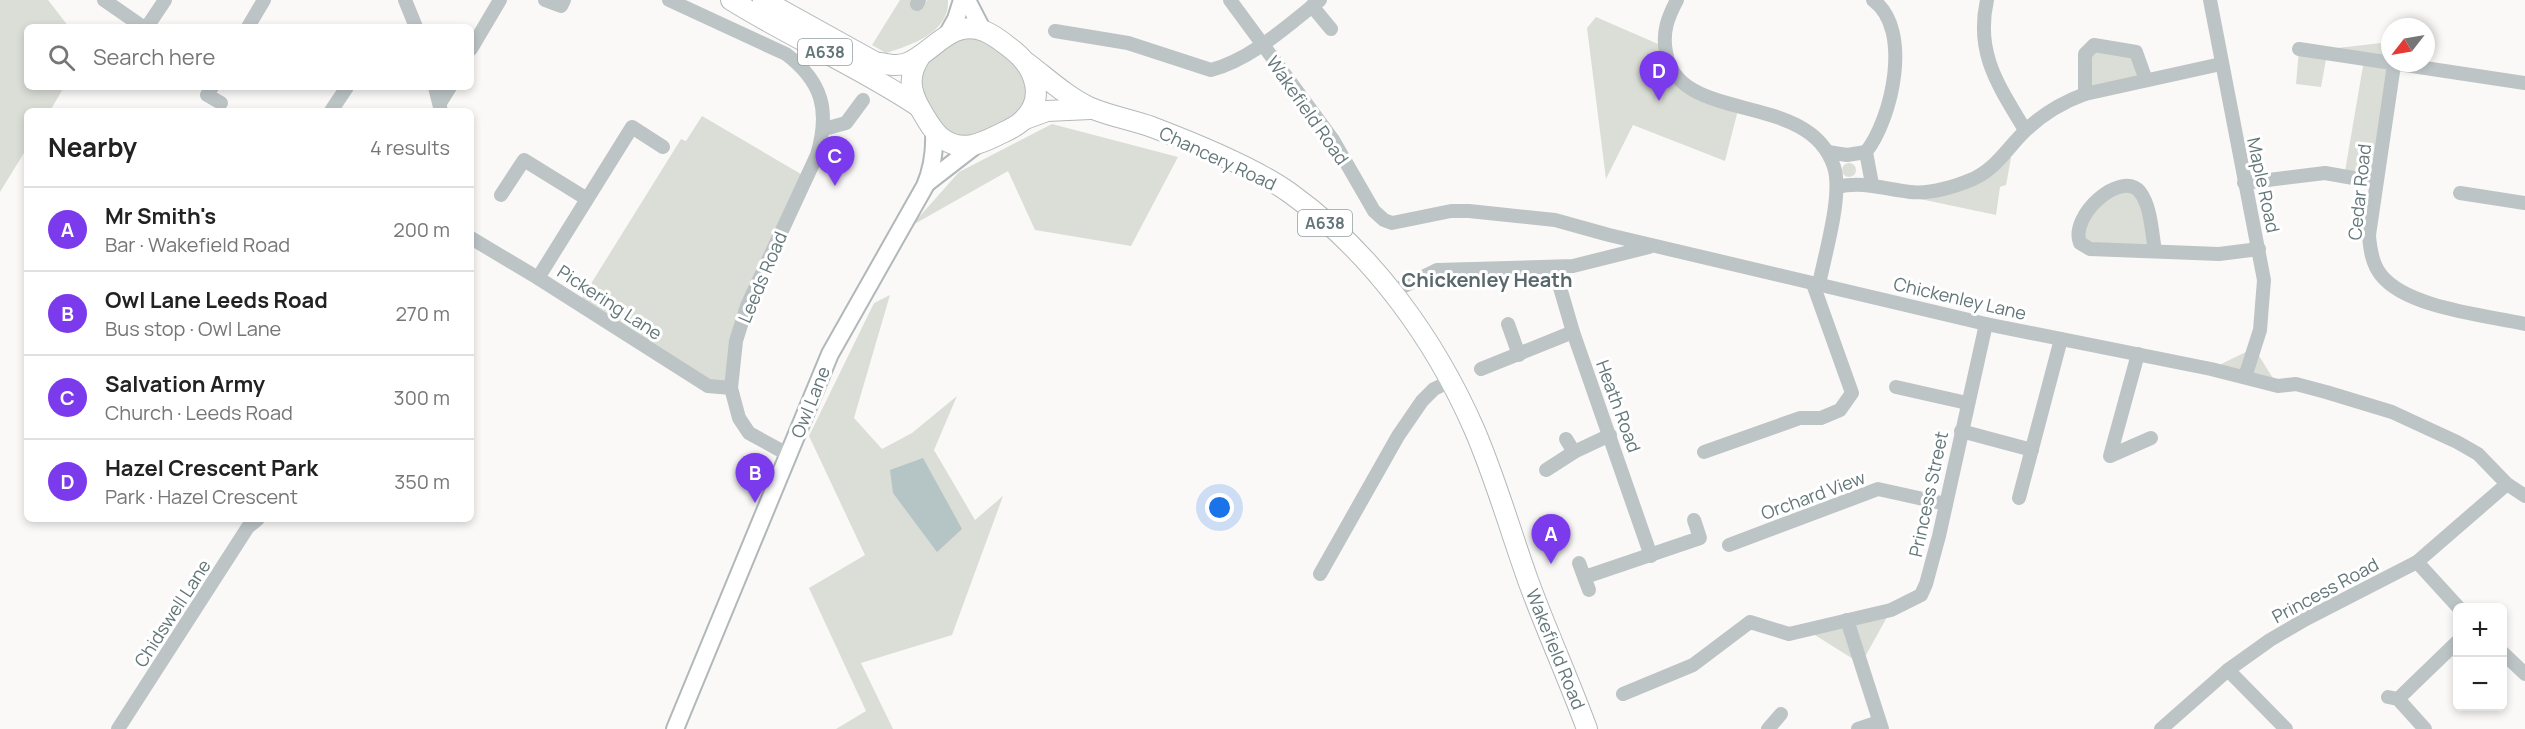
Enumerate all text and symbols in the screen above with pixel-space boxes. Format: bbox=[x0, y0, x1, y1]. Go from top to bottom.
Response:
north arrow bbox=[2381, 18, 2435, 72]
search box bbox=[24, 24, 474, 90]
road number: A638 bbox=[798, 39, 852, 65]
icon: search bbox=[45, 41, 78, 74]
text: Search here bbox=[93, 42, 215, 72]
street label: Wakefield Road bbox=[1262, 51, 1354, 169]
pin: D bbox=[1640, 51, 1678, 101]
street label: Chancery Road bbox=[1156, 120, 1280, 196]
text: Nearby bbox=[48, 129, 137, 165]
text: 4 results bbox=[370, 134, 450, 161]
street label: Maple Road bbox=[2242, 135, 2286, 235]
pin: C bbox=[816, 136, 854, 186]
street label: Cedar Road bbox=[2342, 143, 2376, 241]
text: Mr Smith's bbox=[105, 201, 216, 231]
road number: A638 bbox=[1298, 210, 1352, 236]
text: A bbox=[61, 216, 74, 243]
text: 200 m bbox=[393, 216, 450, 243]
street label: Leeds Road bbox=[732, 228, 792, 326]
text: Bar · Wakefield Road bbox=[105, 231, 290, 258]
street label: Pickering Lane bbox=[553, 259, 667, 345]
district label: Chickenley Heath bbox=[1402, 266, 1572, 293]
street label: Chickenley Lane bbox=[1891, 271, 2029, 325]
text: Owl Lane Leeds Road bbox=[105, 285, 328, 315]
text: B bbox=[61, 300, 74, 327]
text: 270 m bbox=[395, 300, 450, 327]
text: Bus stop · Owl Lane bbox=[105, 315, 281, 342]
street label: Heath Road bbox=[1591, 356, 1647, 456]
street label: Owl Lane bbox=[785, 363, 835, 441]
text: Salvation Army bbox=[105, 369, 265, 399]
text: C bbox=[60, 384, 75, 411]
text: 300 m bbox=[394, 384, 450, 411]
text: Church · Leeds Road bbox=[105, 399, 293, 426]
street label: Princess Street bbox=[1903, 429, 1953, 559]
text: Hazel Crescent Park bbox=[105, 453, 318, 483]
pin: B bbox=[736, 454, 774, 503]
street label: Orchard View bbox=[1758, 465, 1869, 525]
text: D bbox=[60, 468, 75, 495]
text: 350 m bbox=[394, 468, 450, 495]
text: Park · Hazel Crescent bbox=[105, 483, 298, 510]
your location bbox=[1205, 493, 1234, 522]
pin: A bbox=[1532, 514, 1570, 564]
street label: Princess Road bbox=[2267, 552, 2383, 628]
street label: Chidswell Lane bbox=[128, 555, 216, 671]
street label: Wakefield Road bbox=[1521, 585, 1591, 713]
map controls bbox=[2453, 603, 2507, 711]
button: + bbox=[2453, 603, 2507, 657]
button: − bbox=[2453, 657, 2507, 711]

